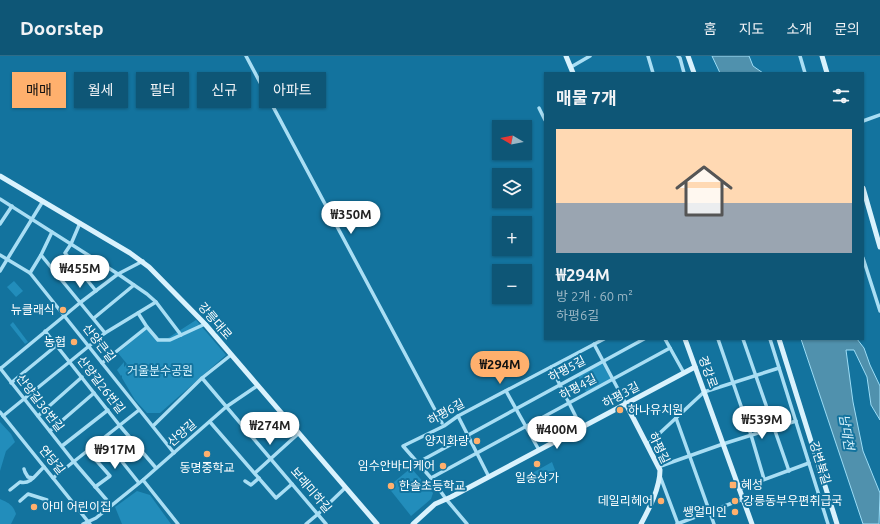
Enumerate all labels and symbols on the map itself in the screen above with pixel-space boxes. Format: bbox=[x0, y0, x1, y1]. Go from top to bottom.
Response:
north arrow bbox=[492, 120, 532, 160]
pin: ₩350M bbox=[323, 201, 379, 235]
pin: ₩455M bbox=[52, 255, 108, 289]
street label: 강릉대로 bbox=[196, 300, 235, 342]
place label: 뉴클래식 bbox=[11, 303, 55, 316]
marker: 뉴클래식 bbox=[58, 305, 68, 315]
street label: 산양큰길 bbox=[81, 321, 118, 364]
place label: 농협 bbox=[44, 335, 66, 348]
marker: 농협 bbox=[69, 337, 79, 347]
pin: ₩294M bbox=[472, 351, 528, 385]
street label: 하평5길 bbox=[546, 353, 587, 384]
street label: 산양길26번길 bbox=[75, 354, 128, 416]
street label: 경강로 bbox=[697, 354, 720, 390]
park label: 거울분수공원 bbox=[127, 364, 193, 377]
street label: 하평4길 bbox=[557, 371, 598, 402]
street label: 산양길36번길 bbox=[14, 372, 67, 434]
street label: 하평3길 bbox=[600, 379, 641, 410]
street label: 하평6길 bbox=[425, 396, 466, 427]
place label: 하나유치원 bbox=[628, 403, 683, 416]
marker: 하나유치원 bbox=[615, 405, 625, 415]
pin: ₩539M bbox=[734, 406, 790, 440]
pin: ₩274M bbox=[242, 412, 298, 446]
water label: 남대천 bbox=[837, 413, 857, 452]
pin: ₩400M bbox=[529, 416, 585, 450]
street label: 산양길 bbox=[165, 417, 198, 448]
street label: 하평길 bbox=[646, 430, 673, 466]
place label: 양지화랑 bbox=[425, 434, 469, 447]
pin: ₩917M bbox=[87, 436, 143, 470]
marker: 양지화랑 bbox=[472, 436, 482, 446]
street label: 강변북길 bbox=[808, 440, 833, 486]
street label: 연당길 bbox=[37, 443, 68, 477]
marker: 동명중학교 bbox=[202, 449, 212, 459]
place label: 임수안바디케어 bbox=[358, 459, 435, 472]
marker: 일송상가 bbox=[532, 459, 542, 469]
place label: 동명중학교 bbox=[179, 461, 235, 474]
marker: 임수안바디케어 bbox=[438, 461, 448, 471]
street label: 보래미하길 bbox=[288, 465, 334, 515]
place label: 일송상가 bbox=[515, 471, 559, 484]
place label: 혜성 bbox=[741, 478, 763, 491]
place label: 한솔초등학교 bbox=[399, 479, 465, 492]
marker: 혜성 bbox=[728, 480, 738, 490]
marker: 한솔초등학교 bbox=[386, 481, 396, 491]
place label: 데일리헤어 bbox=[598, 494, 653, 507]
place label: 강릉동부우편취급국 bbox=[743, 494, 842, 507]
marker: 데일리헤어 bbox=[656, 496, 666, 506]
marker: 강릉동부우편취급국 bbox=[730, 496, 740, 506]
place label: 아미 어린이집 bbox=[42, 500, 111, 513]
marker: 아미 어린이집 bbox=[29, 502, 39, 512]
place label: 쌩얼미인 bbox=[683, 505, 727, 518]
marker: 쌩얼미인 bbox=[730, 507, 740, 517]

